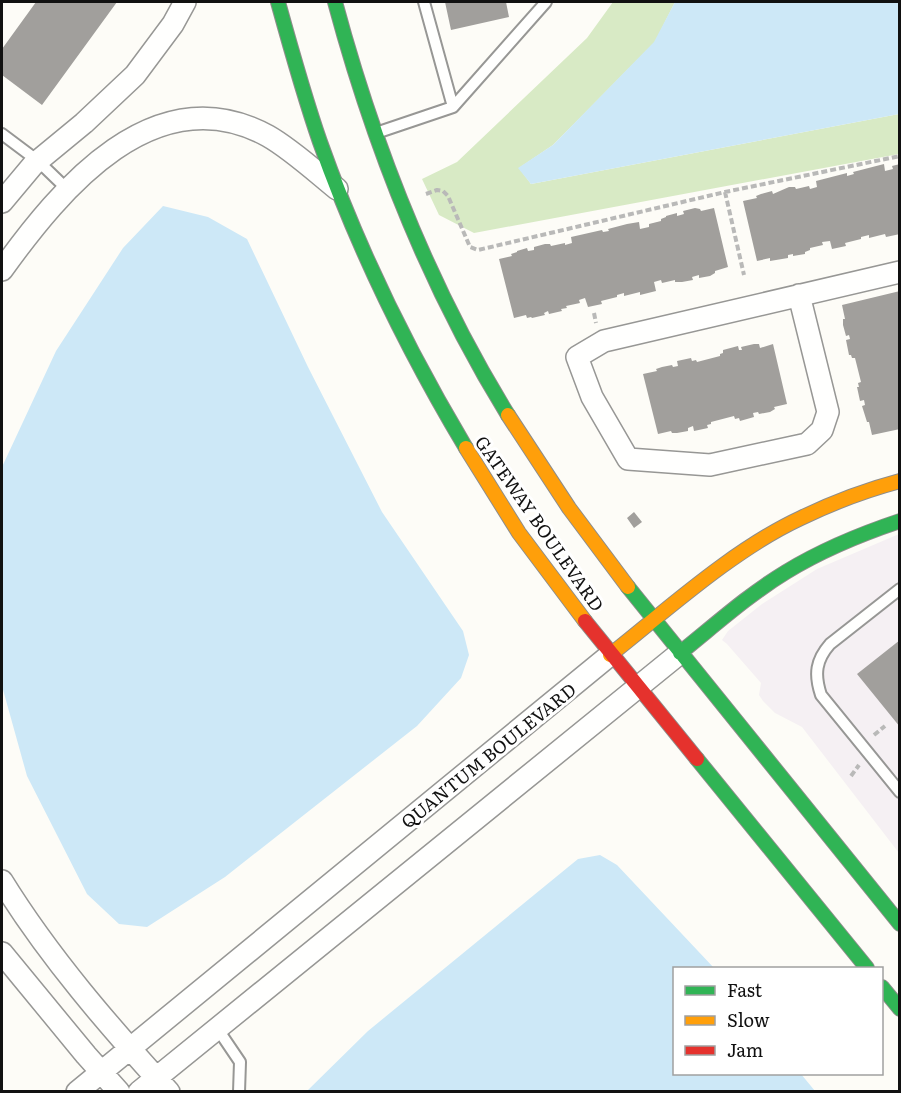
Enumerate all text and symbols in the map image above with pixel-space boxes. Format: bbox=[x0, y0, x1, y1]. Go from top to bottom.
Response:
street label: GATEWAY BOULEVARD bbox=[469, 430, 611, 616]
street label: QUANTUM BOULEVARD bbox=[395, 676, 581, 834]
legend bbox=[673, 967, 883, 1075]
text: Fast bbox=[727, 976, 763, 1003]
text: Slow bbox=[727, 1006, 770, 1033]
text: Jam bbox=[727, 1036, 763, 1063]

